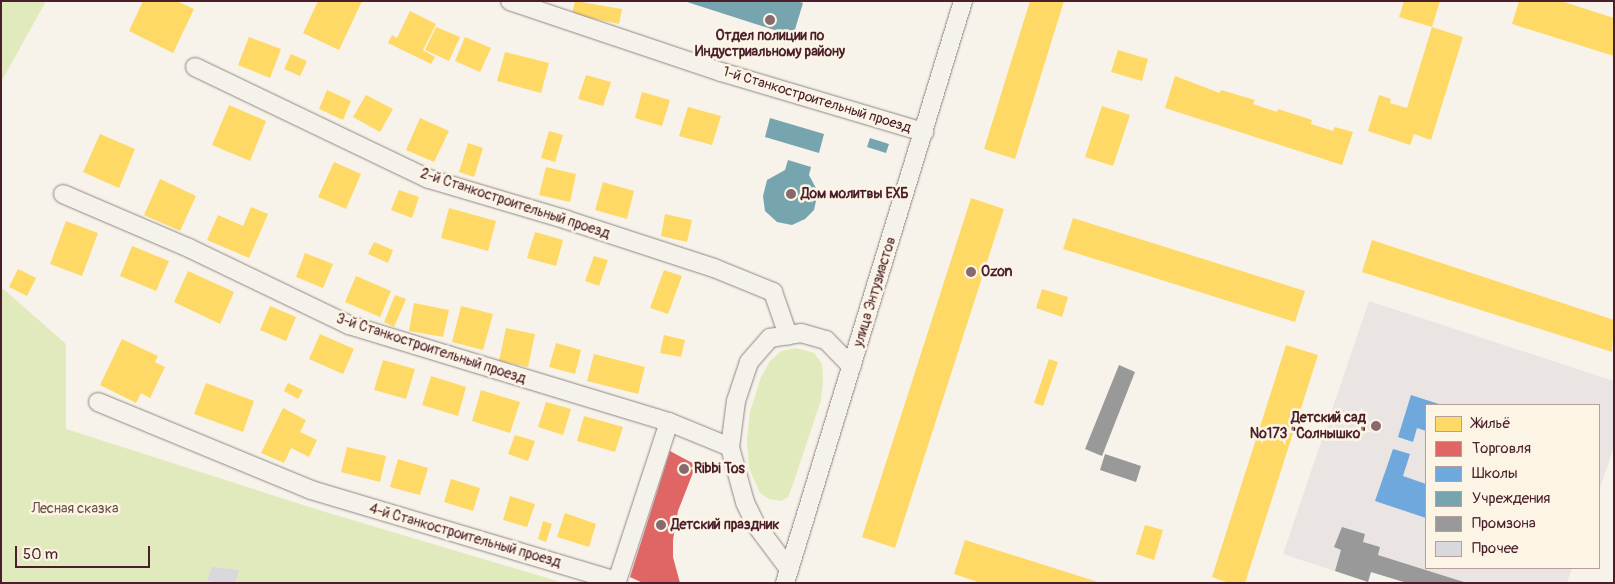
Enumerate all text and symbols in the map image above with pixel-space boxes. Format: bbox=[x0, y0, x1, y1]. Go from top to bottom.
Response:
marker: Отдел полиции по Индустриальному району bbox=[764, 14, 776, 26]
place label: Отдел полиции по Индустриальному району bbox=[695, 28, 845, 60]
street label: 1-й Станкостроительный проезд bbox=[721, 63, 913, 137]
street label: 2-й Станкостроительный проезд bbox=[418, 165, 612, 243]
place label: Дом молитвы ЕХБ bbox=[801, 186, 909, 202]
marker: Дом молитвы ЕХБ bbox=[785, 188, 797, 200]
street label: улица Энтузиастов bbox=[850, 235, 900, 349]
place label: Ozon bbox=[981, 264, 1012, 280]
marker: Ozon bbox=[965, 266, 977, 278]
street label: 3-й Станкостроительный проезд bbox=[334, 310, 528, 388]
legend bbox=[1425, 404, 1600, 569]
place label: Детский сад №173 "Солнышко" bbox=[1250, 410, 1366, 442]
text: Жильё bbox=[1472, 414, 1511, 433]
marker: Детский сад №173 "Солнышко" bbox=[1370, 420, 1382, 432]
text: Торговля bbox=[1472, 439, 1531, 458]
place label: Ribbi Tos bbox=[694, 461, 745, 477]
marker: Ribbi Tos bbox=[678, 463, 690, 475]
text: Школы bbox=[1472, 464, 1518, 483]
text: Учреждения bbox=[1472, 489, 1550, 508]
park label: Лесная сказка bbox=[32, 501, 118, 517]
street label: 4-й Станкостроительный проезд bbox=[367, 501, 563, 571]
text: Промзона bbox=[1472, 514, 1536, 533]
place label: Детский праздник bbox=[671, 517, 779, 533]
marker: Детский праздник bbox=[655, 519, 667, 531]
scale bar bbox=[18, 536, 152, 568]
text: Прочее bbox=[1472, 539, 1519, 558]
text: 50 m bbox=[23, 545, 58, 564]

